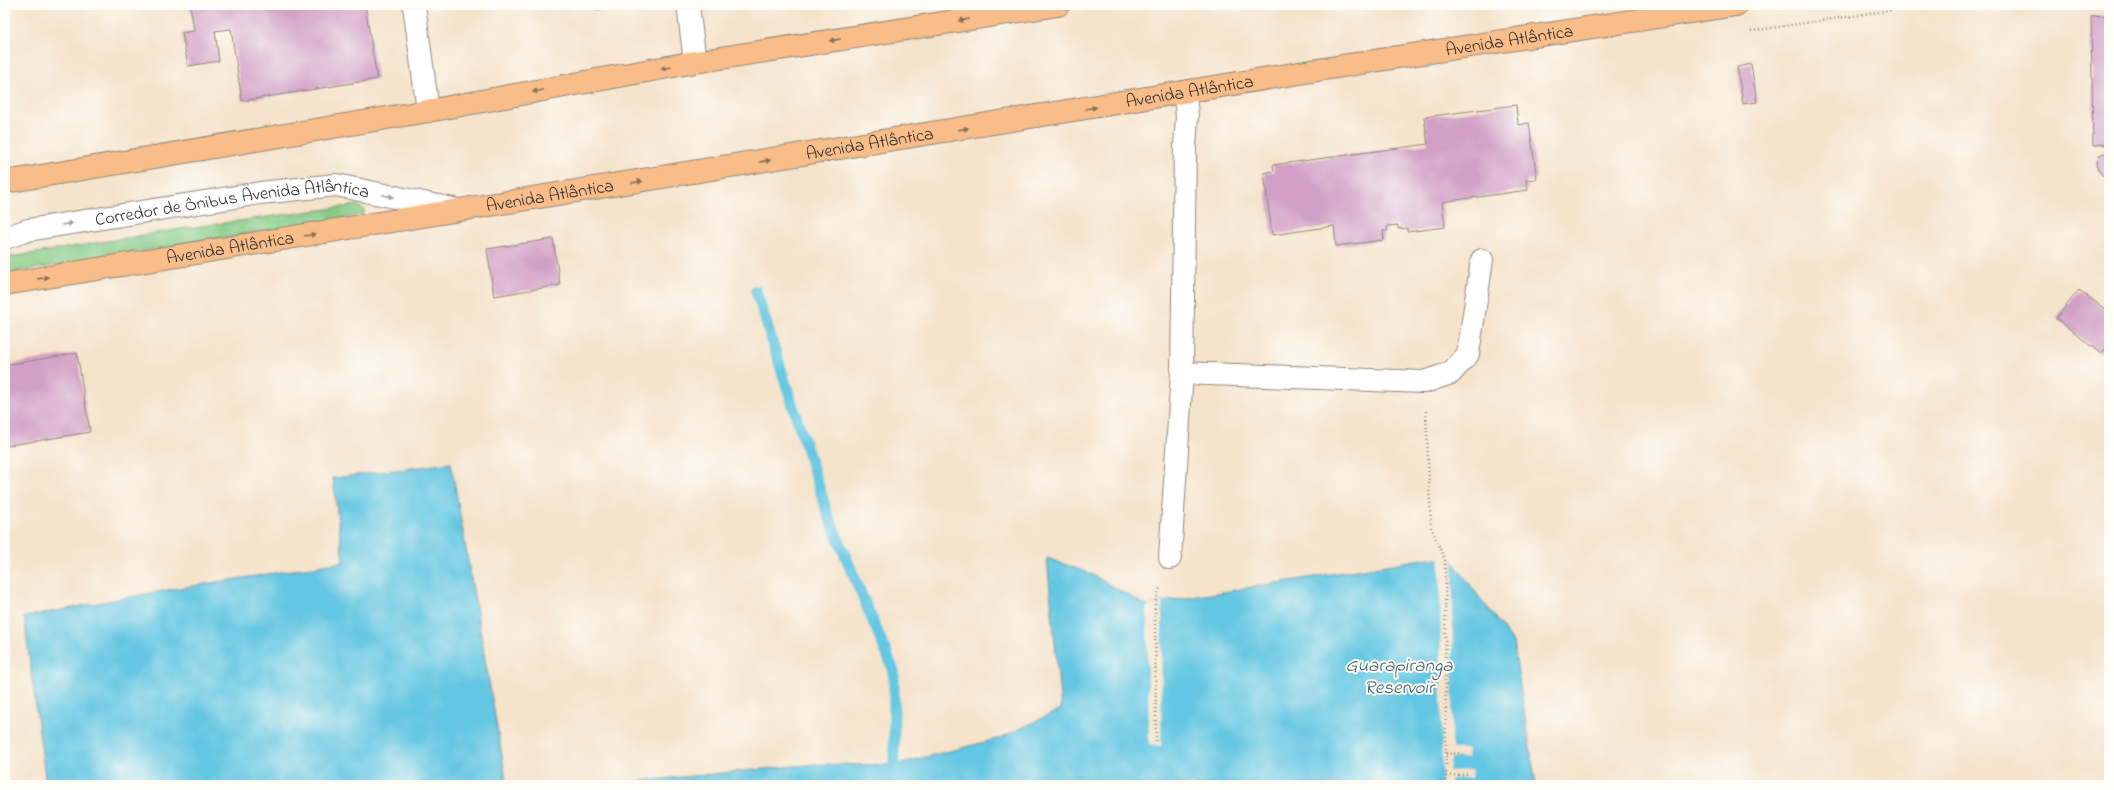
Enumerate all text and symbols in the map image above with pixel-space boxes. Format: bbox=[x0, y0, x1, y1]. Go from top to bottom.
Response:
one-way arrow bbox=[958, 17, 970, 23]
street label: Avenida Atlântica bbox=[1444, 19, 1575, 65]
one-way arrow bbox=[829, 37, 841, 43]
one-way arrow bbox=[660, 65, 672, 71]
street label: Avenida Atlântica bbox=[1124, 70, 1255, 116]
one-way arrow bbox=[532, 88, 544, 94]
one-way arrow bbox=[1085, 104, 1097, 110]
street label: Avenida Atlântica bbox=[804, 122, 936, 168]
one-way arrow bbox=[957, 125, 969, 131]
one-way arrow bbox=[759, 158, 771, 164]
street label: Corredor de Ônibus Avenida Atlântica bbox=[93, 174, 371, 234]
street label: Avenida Atlântica bbox=[484, 174, 616, 220]
one-way arrow bbox=[631, 179, 643, 185]
one-way arrow bbox=[382, 193, 394, 199]
one-way arrow bbox=[61, 221, 73, 227]
street label: Avenida Atlântica bbox=[165, 226, 296, 273]
one-way arrow bbox=[304, 232, 316, 238]
one-way arrow bbox=[37, 275, 50, 281]
water label: Guarapiranga Reservoir bbox=[1345, 653, 1453, 702]

